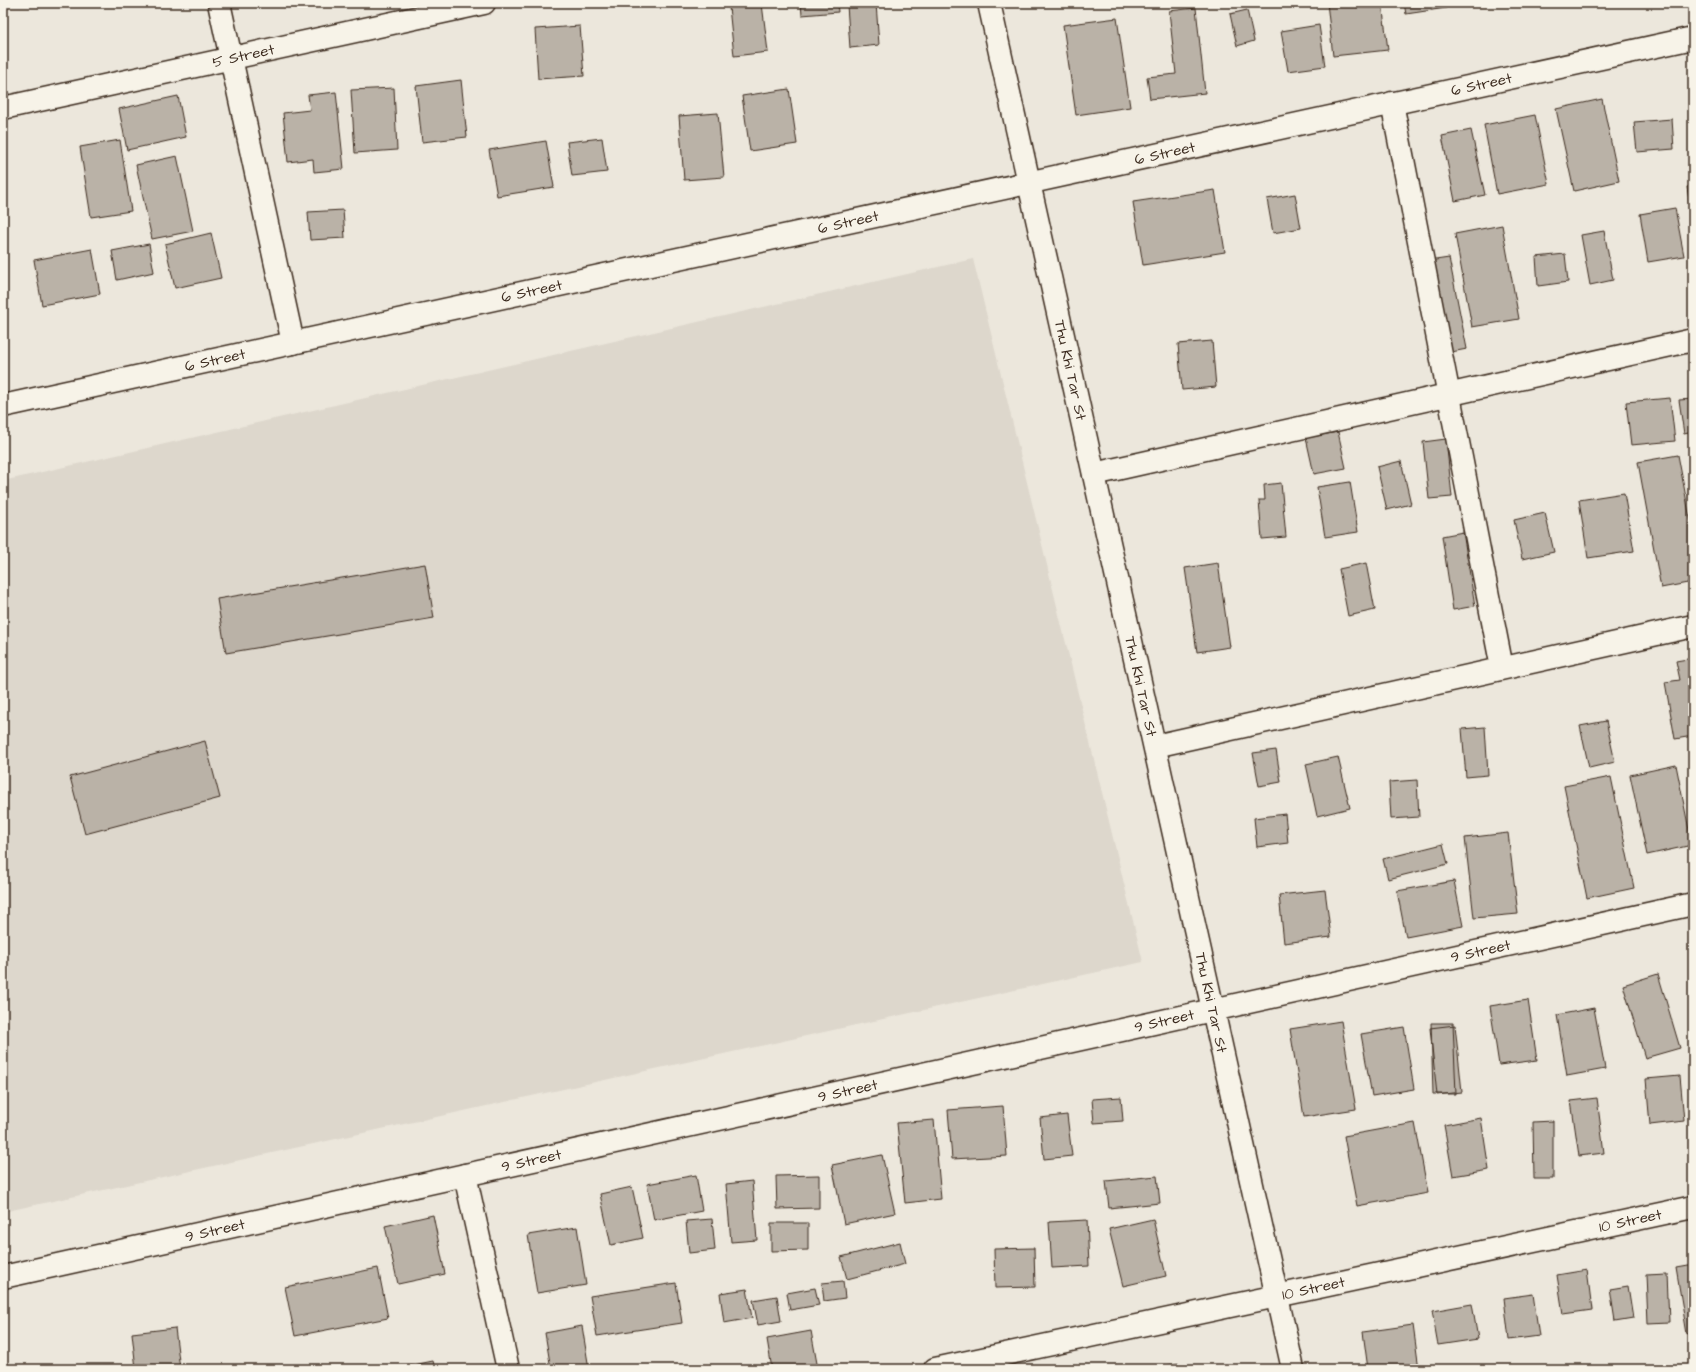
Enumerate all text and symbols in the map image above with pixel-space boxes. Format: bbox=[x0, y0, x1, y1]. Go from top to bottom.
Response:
street label: 5 Street bbox=[210, 39, 276, 73]
street label: 6 Street bbox=[1449, 68, 1514, 101]
street label: 6 Street bbox=[1132, 137, 1197, 170]
street label: 6 Street bbox=[816, 206, 881, 239]
street label: 6 Street bbox=[499, 275, 564, 308]
street label: Thu Khi Tar St bbox=[1049, 318, 1092, 422]
street label: 6 Street bbox=[183, 343, 248, 377]
street label: Thu Khi Tar St bbox=[1119, 634, 1162, 739]
street label: 9 Street bbox=[1449, 935, 1513, 968]
street label: Thu Khi Tar St bbox=[1190, 950, 1232, 1055]
street label: 9 Street bbox=[1132, 1004, 1196, 1038]
street label: 9 Street bbox=[816, 1074, 880, 1108]
street label: 9 Street bbox=[499, 1144, 563, 1178]
street label: 10 Street bbox=[1597, 1204, 1664, 1238]
street label: 9 Street bbox=[183, 1214, 247, 1248]
street label: 10 Street bbox=[1280, 1272, 1347, 1306]

